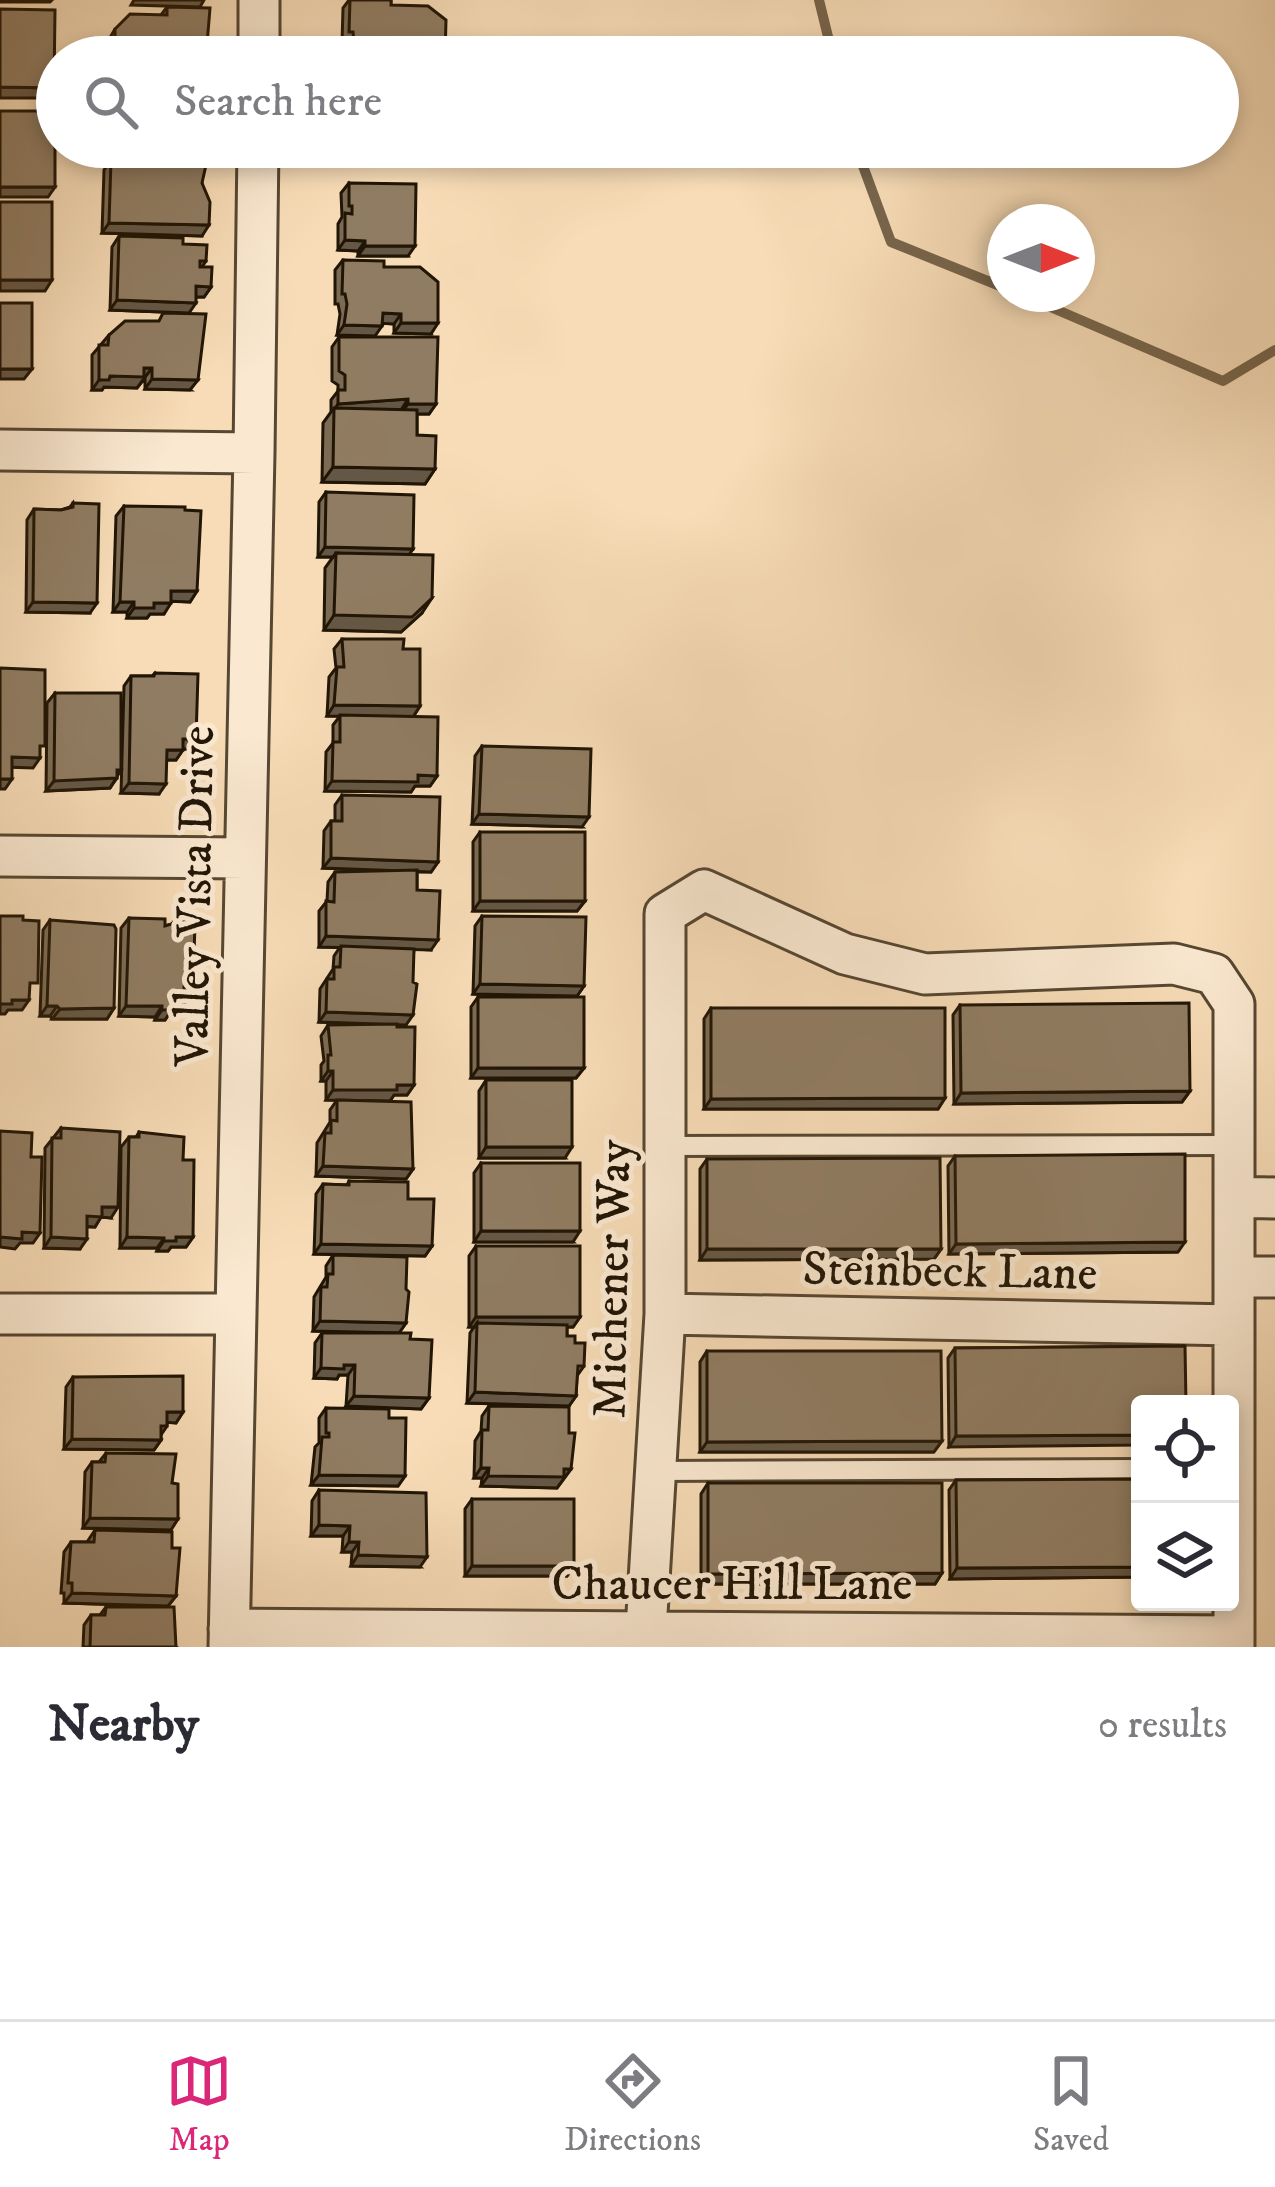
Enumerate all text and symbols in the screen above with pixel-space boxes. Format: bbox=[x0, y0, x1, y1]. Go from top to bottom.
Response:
search box bbox=[36, 36, 1239, 168]
icon: search bbox=[78, 69, 144, 135]
text: Search here bbox=[174, 74, 382, 130]
north arrow bbox=[987, 204, 1095, 312]
street label: Valley Vista Drive bbox=[163, 725, 229, 1068]
street label: Michener Way bbox=[581, 1139, 645, 1419]
street label: Steinbeck Lane bbox=[802, 1239, 1098, 1305]
map controls bbox=[1131, 1395, 1239, 1611]
button: locate bbox=[1131, 1395, 1239, 1503]
button: layers bbox=[1131, 1503, 1239, 1611]
street label: Chaucer Hill Lane bbox=[552, 1555, 912, 1615]
text: Nearby bbox=[48, 1693, 199, 1757]
text: 0 results bbox=[1098, 1701, 1227, 1750]
tab: Map bbox=[166, 2048, 232, 2161]
tab: Directions bbox=[564, 2048, 701, 2161]
tab: Saved bbox=[1033, 2048, 1109, 2161]

